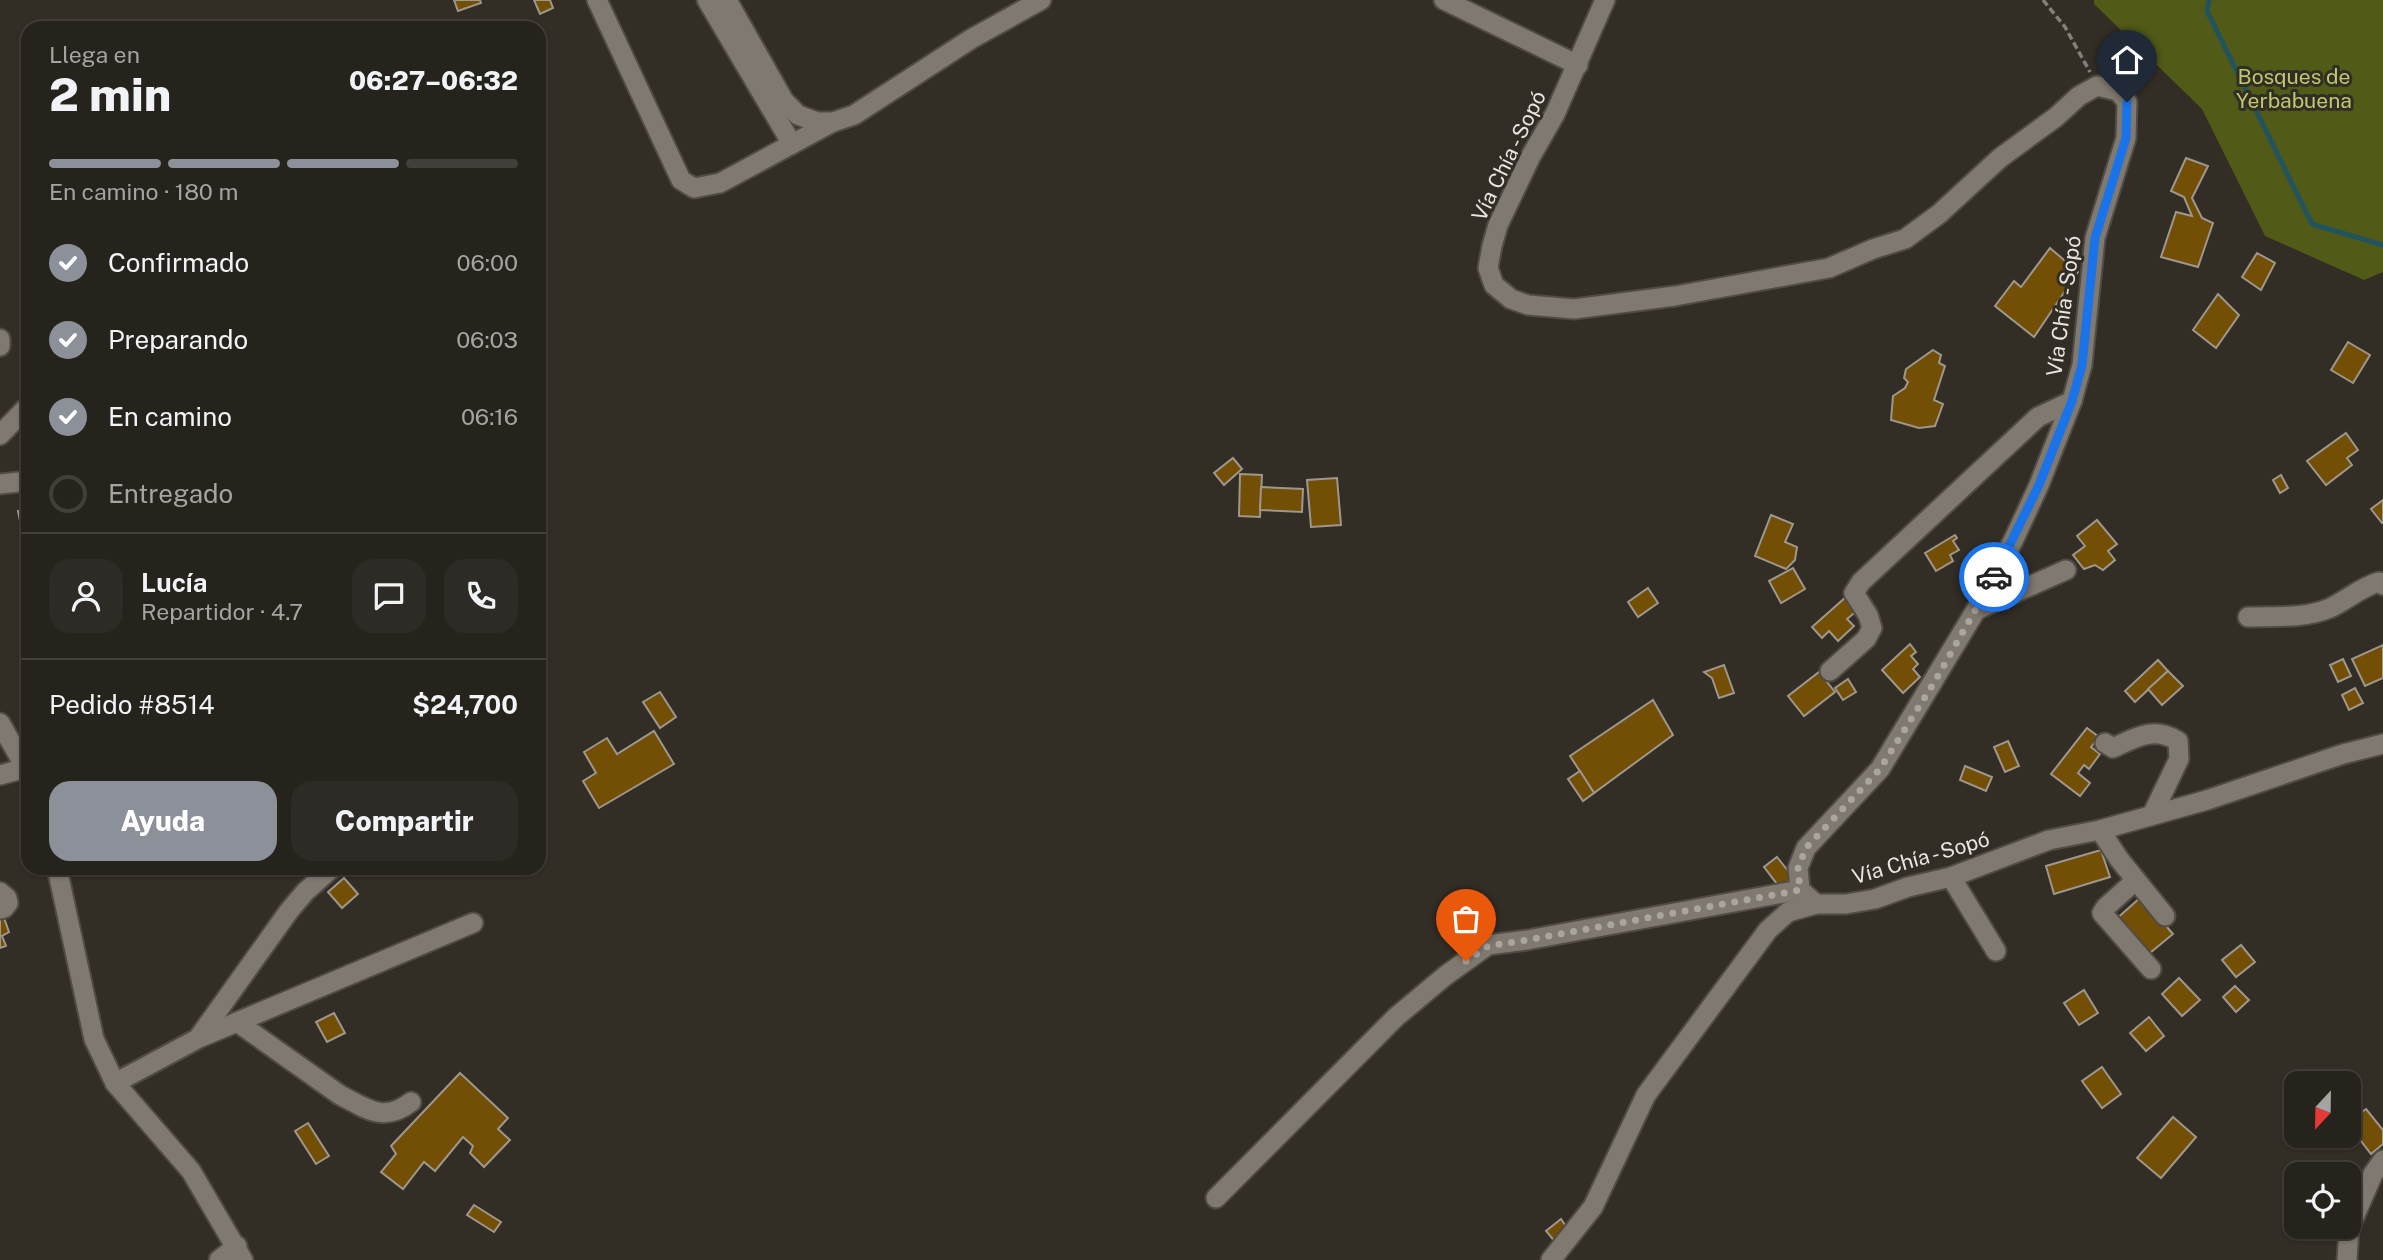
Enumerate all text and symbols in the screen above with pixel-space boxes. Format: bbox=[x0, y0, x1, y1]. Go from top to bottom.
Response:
pin bbox=[2097, 30, 2157, 102]
text: Llega en bbox=[49, 41, 140, 68]
icon: home bbox=[2108, 41, 2146, 79]
park label: Bosques de Yerbabuena bbox=[2236, 64, 2352, 113]
text: 06:27–06:32 bbox=[349, 65, 518, 96]
text: 2 min bbox=[49, 67, 171, 121]
street label: Vía Chía - Sopó bbox=[1466, 87, 1551, 225]
text: En camino · 180 m bbox=[49, 178, 238, 205]
street label: Vía Chía - Sopó bbox=[2041, 234, 2086, 378]
icon: check bbox=[49, 244, 87, 282]
text: Confirmado bbox=[108, 247, 249, 278]
text: 06:00 bbox=[457, 249, 518, 276]
icon: check bbox=[49, 321, 87, 359]
text: Preparando bbox=[108, 324, 248, 355]
text: 06:03 bbox=[456, 326, 518, 353]
icon: check bbox=[49, 398, 87, 436]
text: En camino bbox=[108, 401, 232, 432]
text: 06:16 bbox=[461, 403, 518, 430]
text: Entregado bbox=[108, 478, 233, 509]
courier bbox=[1959, 542, 2029, 612]
icon: car bbox=[1975, 558, 2013, 596]
button: person bbox=[49, 559, 123, 633]
button: chat bbox=[352, 559, 426, 633]
button: phone bbox=[444, 559, 518, 633]
text: Lucía bbox=[141, 567, 207, 598]
text: Repartidor · 4.7 bbox=[141, 598, 303, 625]
text: Pedido #8514 bbox=[49, 689, 215, 720]
text: $24,700 bbox=[412, 689, 518, 720]
button: Ayuda bbox=[49, 781, 277, 861]
button: Compartir bbox=[291, 781, 518, 861]
street label: Vía Chía - Sopó bbox=[1849, 826, 1992, 889]
pin bbox=[1436, 889, 1496, 961]
icon: bag bbox=[1447, 900, 1485, 938]
north arrow bbox=[2284, 1071, 2361, 1148]
map controls bbox=[2284, 1071, 2361, 1239]
button: locate bbox=[2284, 1162, 2361, 1239]

